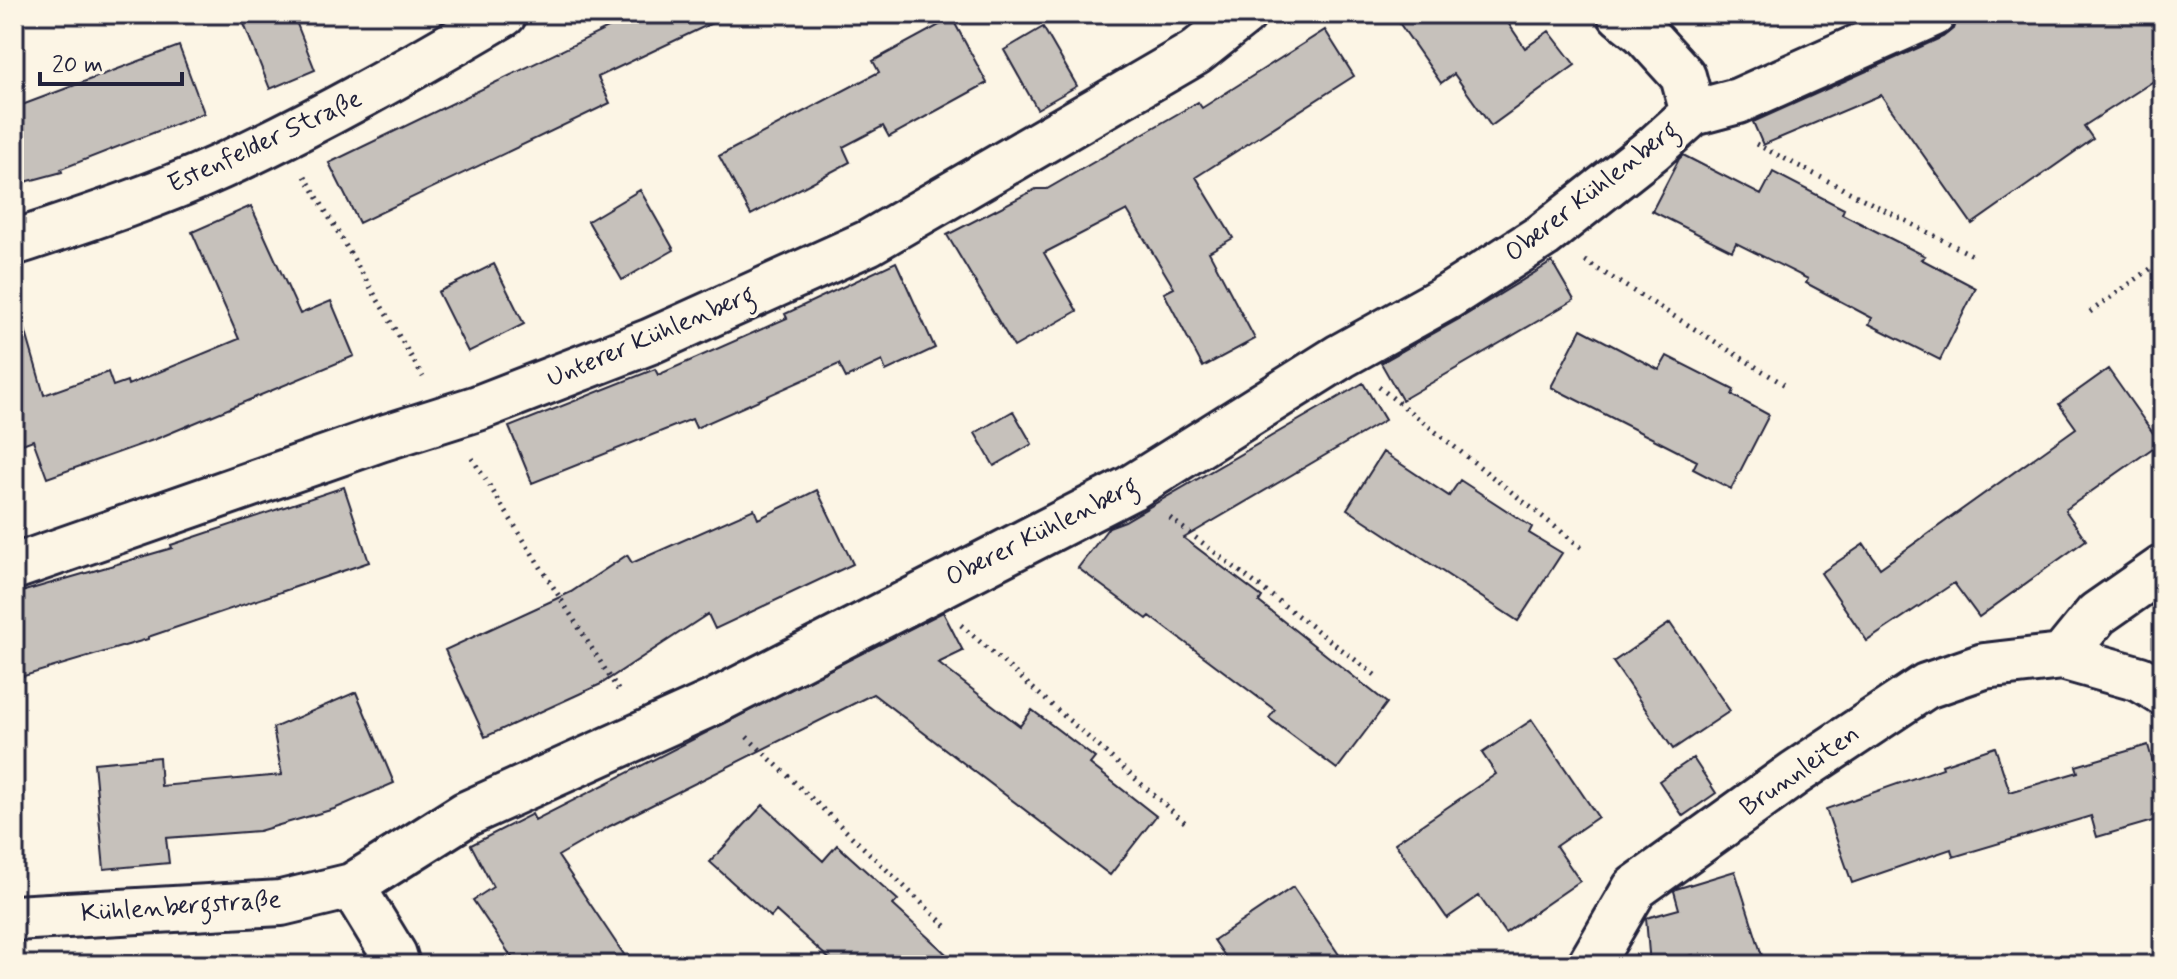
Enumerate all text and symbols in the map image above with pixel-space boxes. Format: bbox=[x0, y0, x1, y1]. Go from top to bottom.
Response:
scale bar bbox=[40, 36, 182, 86]
text: 20 m bbox=[52, 50, 103, 81]
street label: Estenfelder Straße bbox=[162, 82, 368, 202]
street label: Oberer Kühlenberg bbox=[1498, 113, 1688, 273]
street label: Unterer Kühlenberg bbox=[542, 278, 761, 399]
street label: Oberer Kühlenberg bbox=[940, 469, 1145, 598]
street label: Brunnleiten bbox=[1733, 717, 1867, 825]
street label: Kühlenbergstraße bbox=[80, 883, 283, 934]

